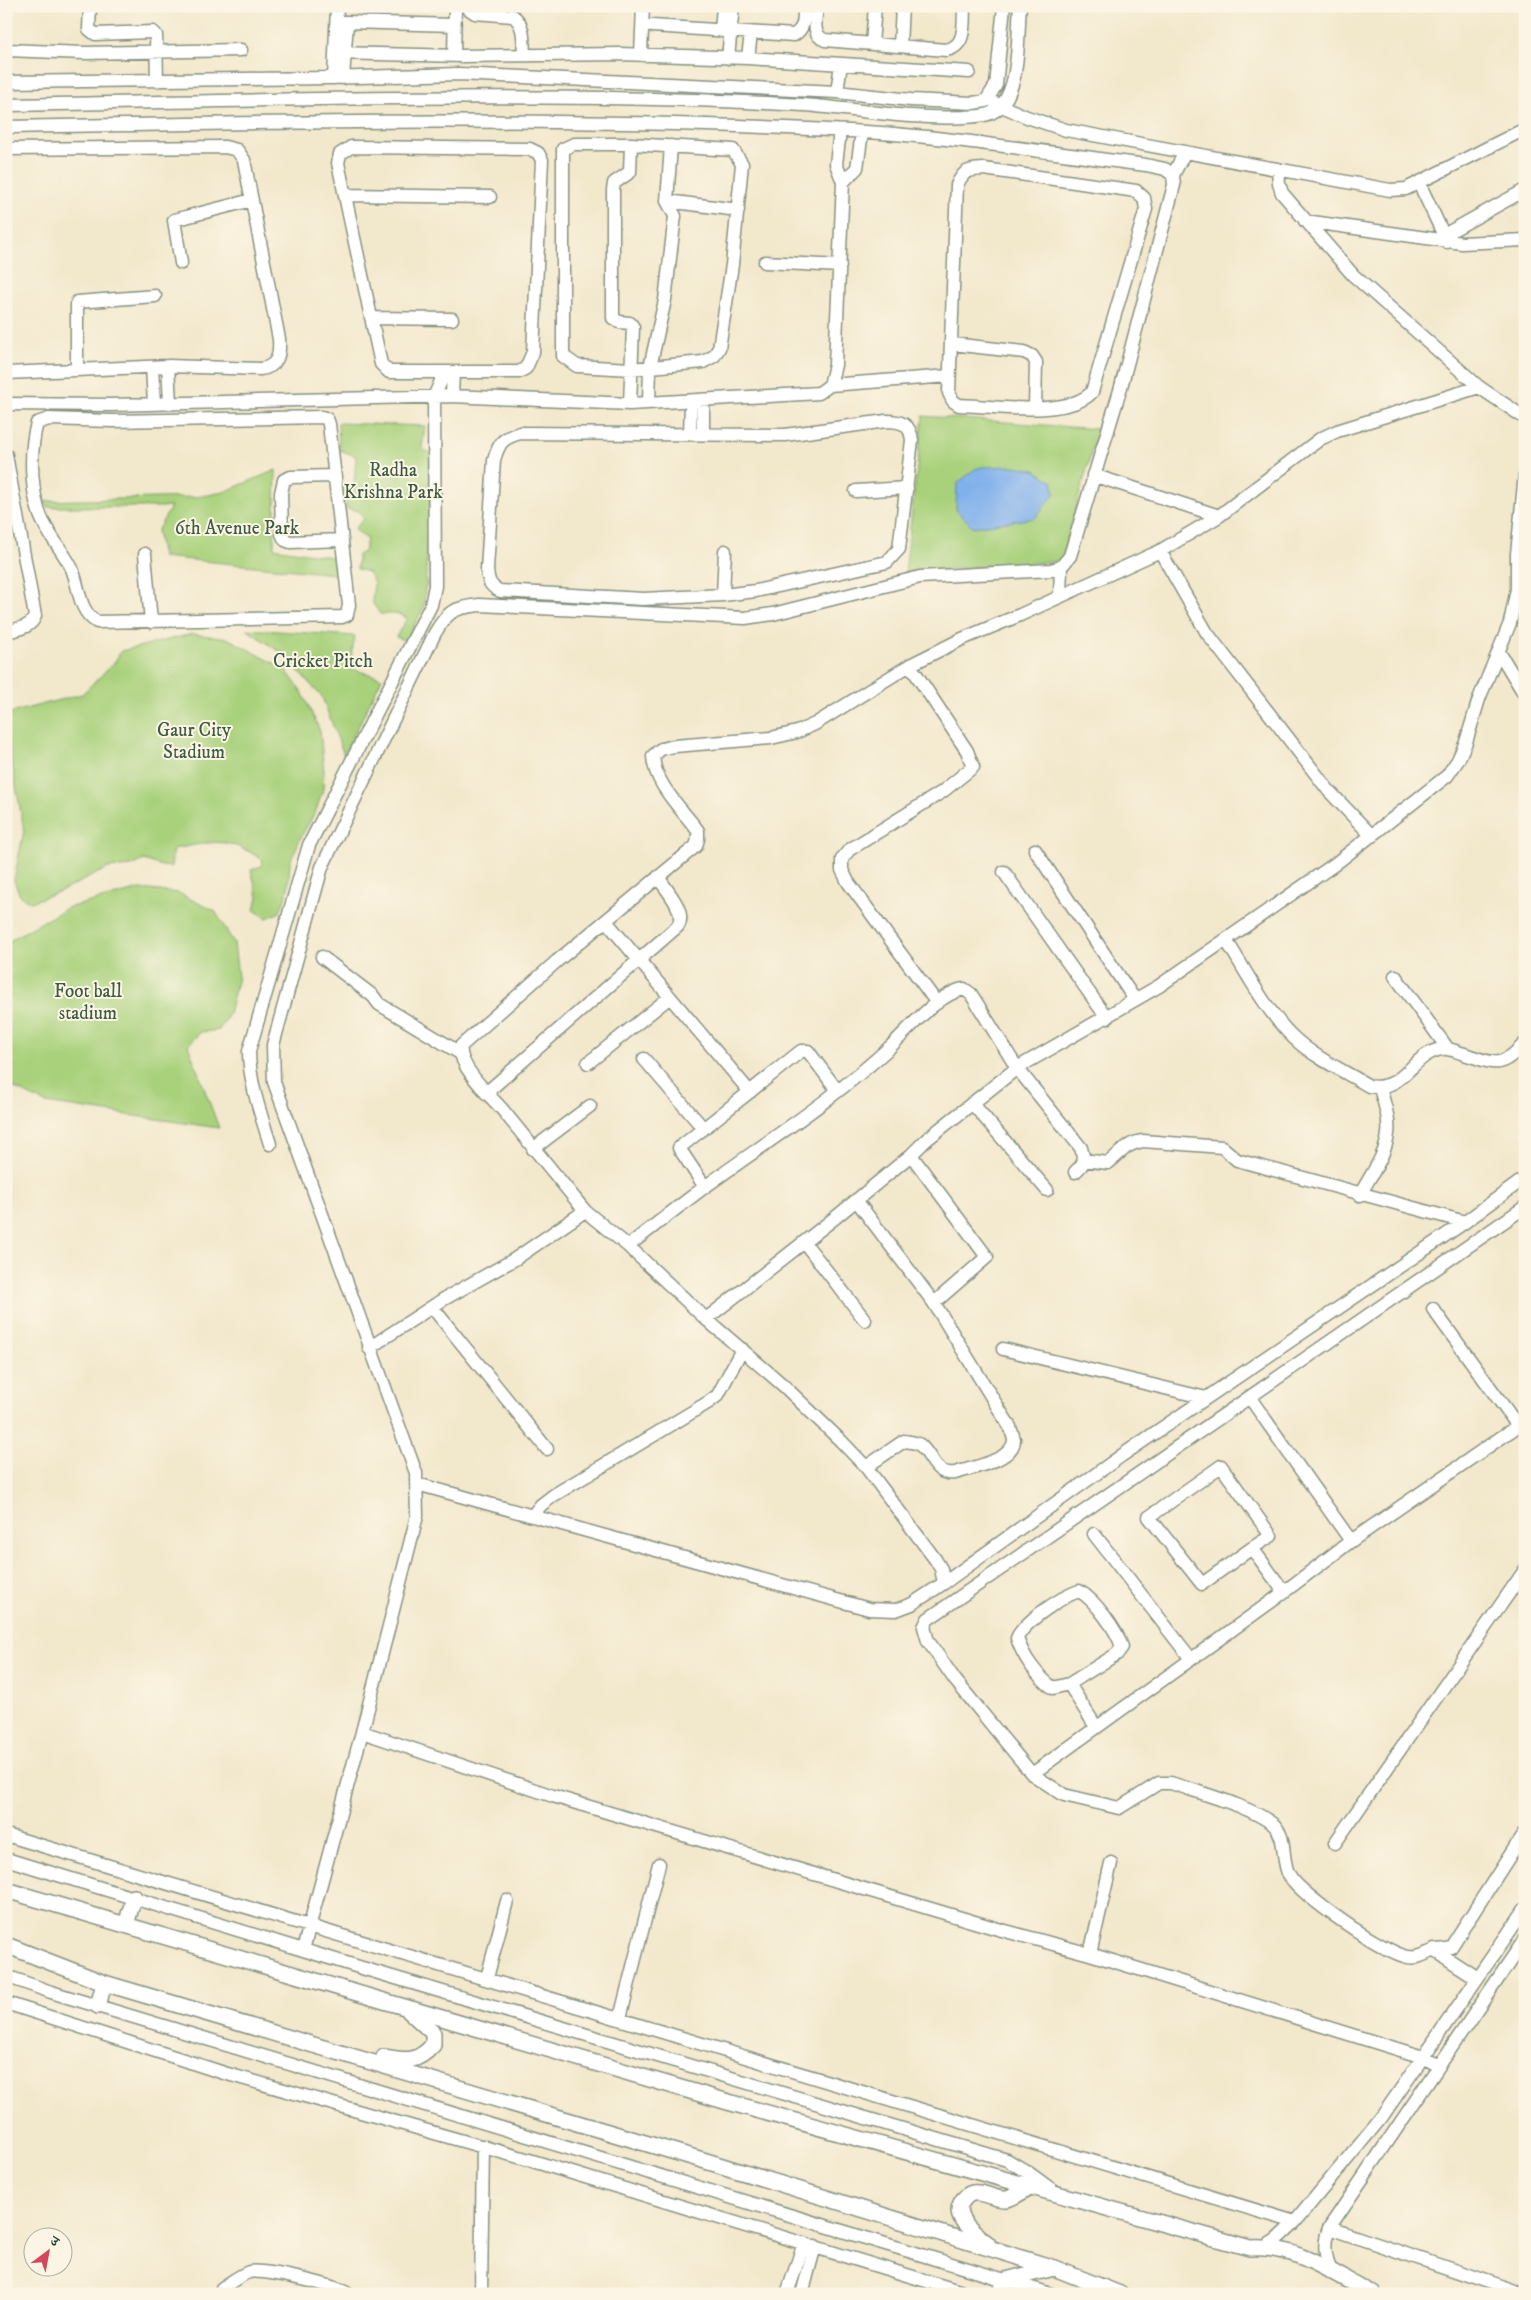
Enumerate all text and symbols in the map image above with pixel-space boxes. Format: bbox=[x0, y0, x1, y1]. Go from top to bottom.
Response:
park label: Radha Krishna Park bbox=[343, 459, 443, 504]
park label: 6th Avenue Park bbox=[175, 517, 300, 540]
park label: Cricket Pitch bbox=[273, 650, 373, 673]
park label: Gaur City Stadium bbox=[157, 719, 232, 764]
park label: Foot ball stadium bbox=[54, 980, 122, 1025]
north arrow bbox=[22, 2228, 72, 2278]
text: उ bbox=[46, 2232, 63, 2252]

